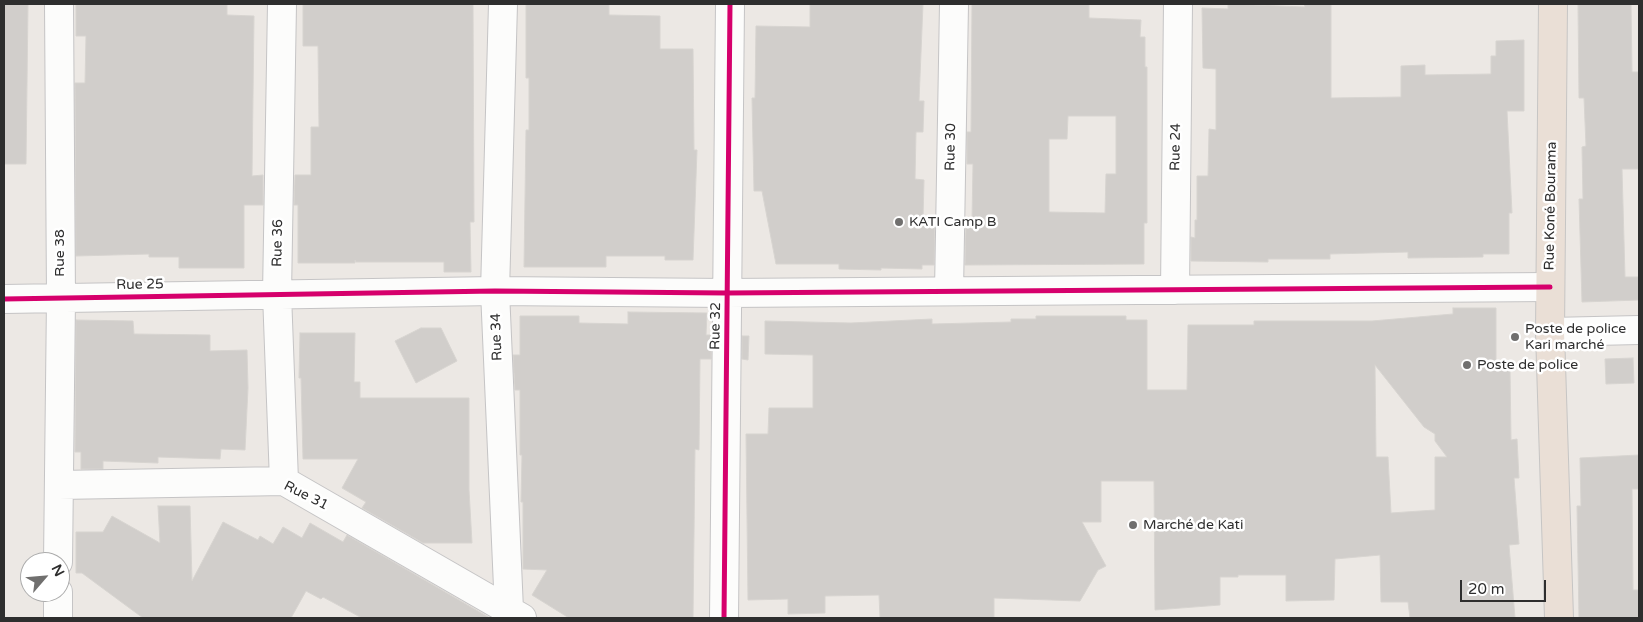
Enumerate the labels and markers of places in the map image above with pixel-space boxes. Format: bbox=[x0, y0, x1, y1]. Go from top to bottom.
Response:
place label: KATI Camp B bbox=[909, 214, 996, 230]
marker: KATI Camp B bbox=[893, 216, 905, 228]
place label: Poste de police Kari marché bbox=[1525, 321, 1626, 354]
marker: Poste de police Kari marché bbox=[1509, 331, 1521, 343]
place label: Poste de police bbox=[1477, 357, 1578, 373]
marker: Poste de police bbox=[1461, 359, 1473, 371]
place label: Marché de Kati bbox=[1143, 517, 1243, 533]
marker: Marché de Kati bbox=[1127, 519, 1139, 531]

